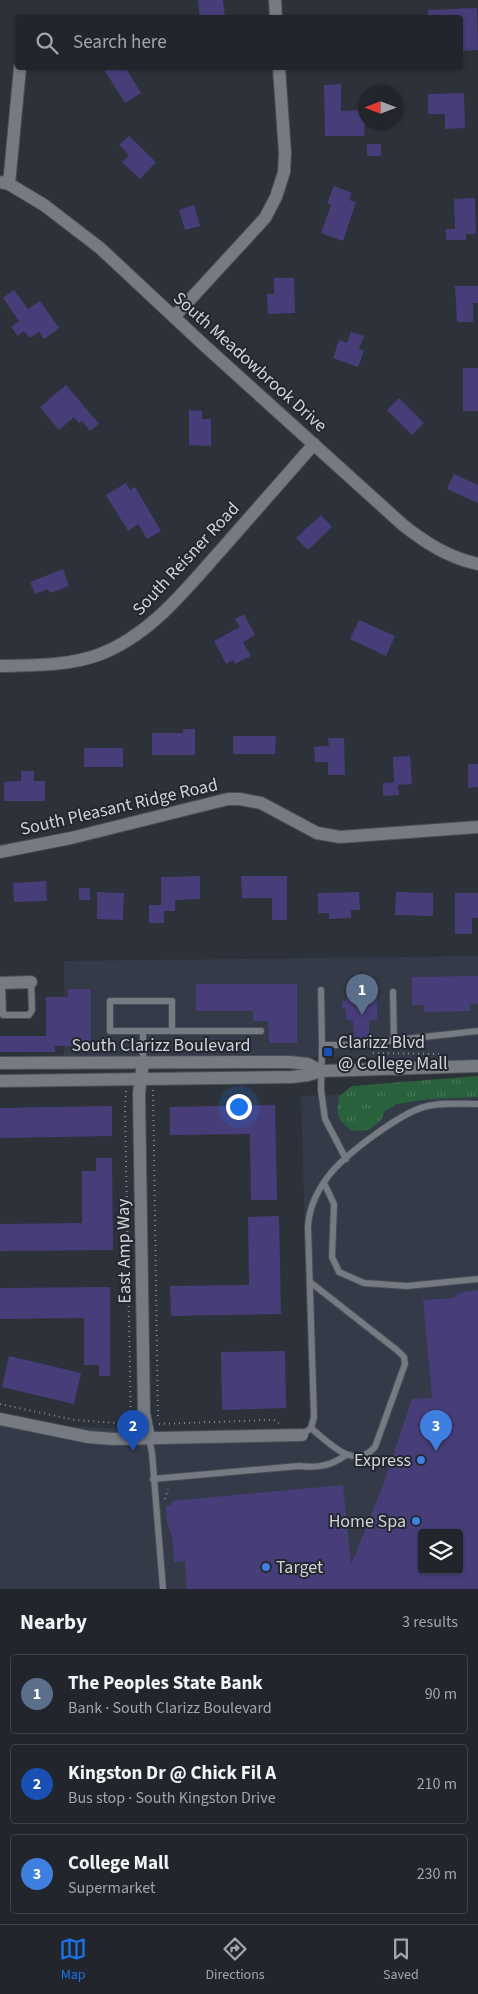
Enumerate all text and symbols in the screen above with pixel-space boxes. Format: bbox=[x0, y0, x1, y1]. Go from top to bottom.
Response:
search box bbox=[15, 15, 463, 70]
icon: search bbox=[33, 29, 61, 57]
text: Search here bbox=[73, 29, 167, 56]
north arrow bbox=[358, 85, 403, 130]
street label: South Meadowbrook Drive bbox=[168, 286, 332, 438]
street label: South Reisner Road bbox=[127, 497, 245, 621]
street label: South Pleasant Ridge Road bbox=[18, 772, 220, 842]
pin: 1 bbox=[346, 974, 378, 1015]
place label: Clarizz Blvd @ College Mall bbox=[338, 1030, 448, 1076]
street label: South Clarizz Boulevard bbox=[71, 1033, 251, 1058]
marker: Clarizz Blvd @ College Mall bbox=[322, 1046, 334, 1058]
your location bbox=[226, 1094, 252, 1120]
street label: East Amp Way bbox=[111, 1198, 137, 1304]
pin: 2 bbox=[117, 1410, 149, 1451]
pin: 3 bbox=[420, 1410, 452, 1451]
place label: Express bbox=[354, 1448, 411, 1473]
marker: Express bbox=[415, 1454, 427, 1466]
place label: Home Spa bbox=[329, 1509, 406, 1534]
marker: Home Spa bbox=[410, 1515, 422, 1527]
map controls bbox=[418, 1529, 463, 1574]
button: layers bbox=[418, 1529, 463, 1574]
place label: Target bbox=[276, 1555, 323, 1580]
marker: Target bbox=[260, 1561, 272, 1573]
text: Nearby bbox=[20, 1607, 87, 1637]
text: 3 results bbox=[402, 1611, 458, 1633]
text: The Peoples State Bank bbox=[68, 1670, 263, 1697]
text: 1 bbox=[33, 1683, 41, 1705]
text: 90 m bbox=[425, 1683, 457, 1705]
text: Bank · South Clarizz Boulevard bbox=[68, 1697, 272, 1719]
text: Kingston Dr @ Chick Fil A bbox=[68, 1760, 276, 1787]
text: 2 bbox=[33, 1773, 41, 1795]
text: 210 m bbox=[417, 1773, 457, 1795]
text: Bus stop · South Kingston Drive bbox=[68, 1787, 276, 1809]
text: College Mall bbox=[68, 1850, 169, 1877]
text: 3 bbox=[33, 1863, 41, 1885]
text: 230 m bbox=[417, 1863, 457, 1885]
text: Supermarket bbox=[68, 1877, 155, 1899]
tab: Map bbox=[59, 1935, 87, 1985]
tab: Directions bbox=[205, 1935, 265, 1985]
tab: Saved bbox=[383, 1935, 419, 1985]

